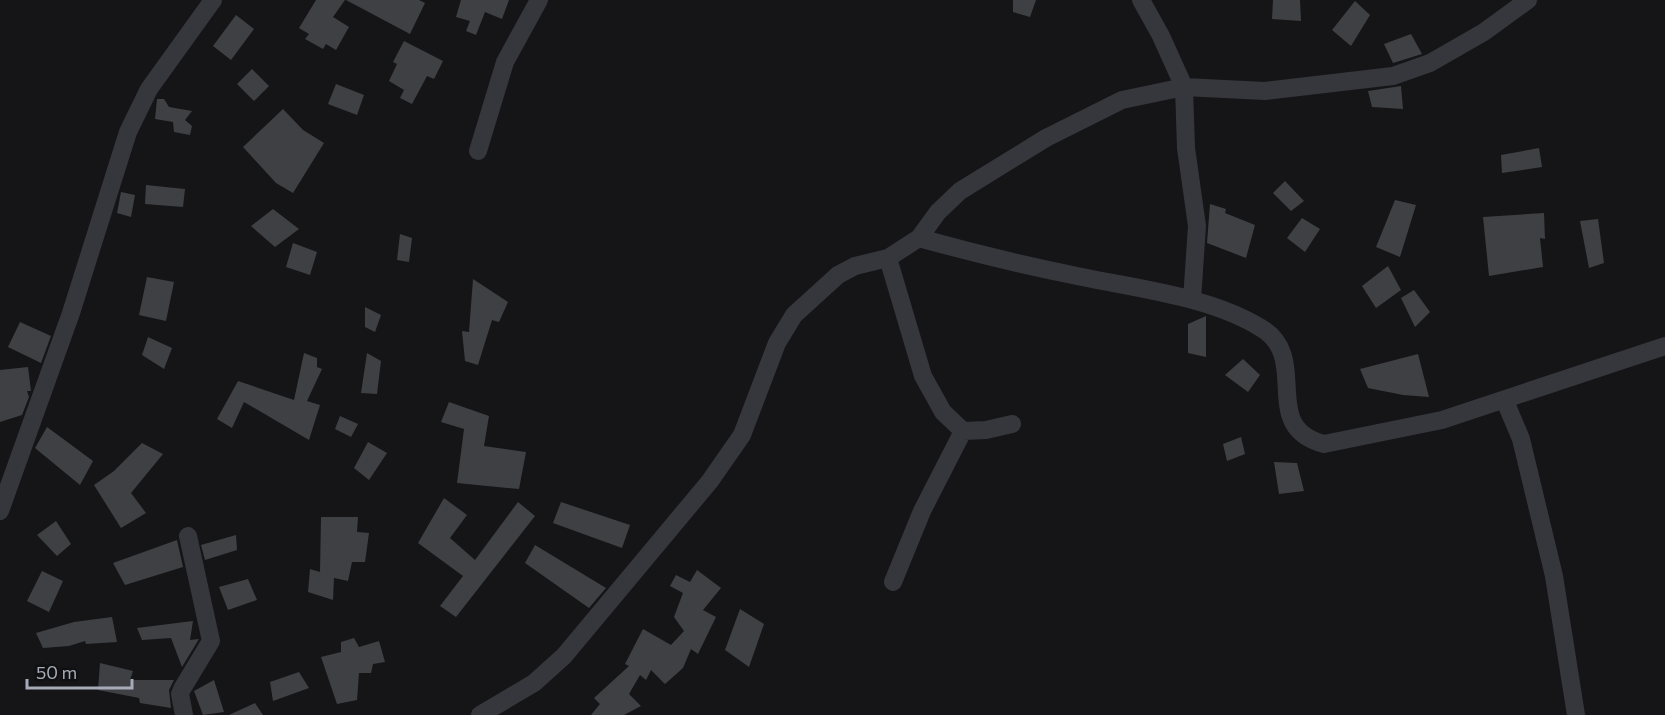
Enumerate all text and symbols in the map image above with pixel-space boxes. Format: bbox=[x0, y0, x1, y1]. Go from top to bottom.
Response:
scale bar bbox=[27, 652, 132, 690]
text: 50 m bbox=[36, 661, 77, 683]

